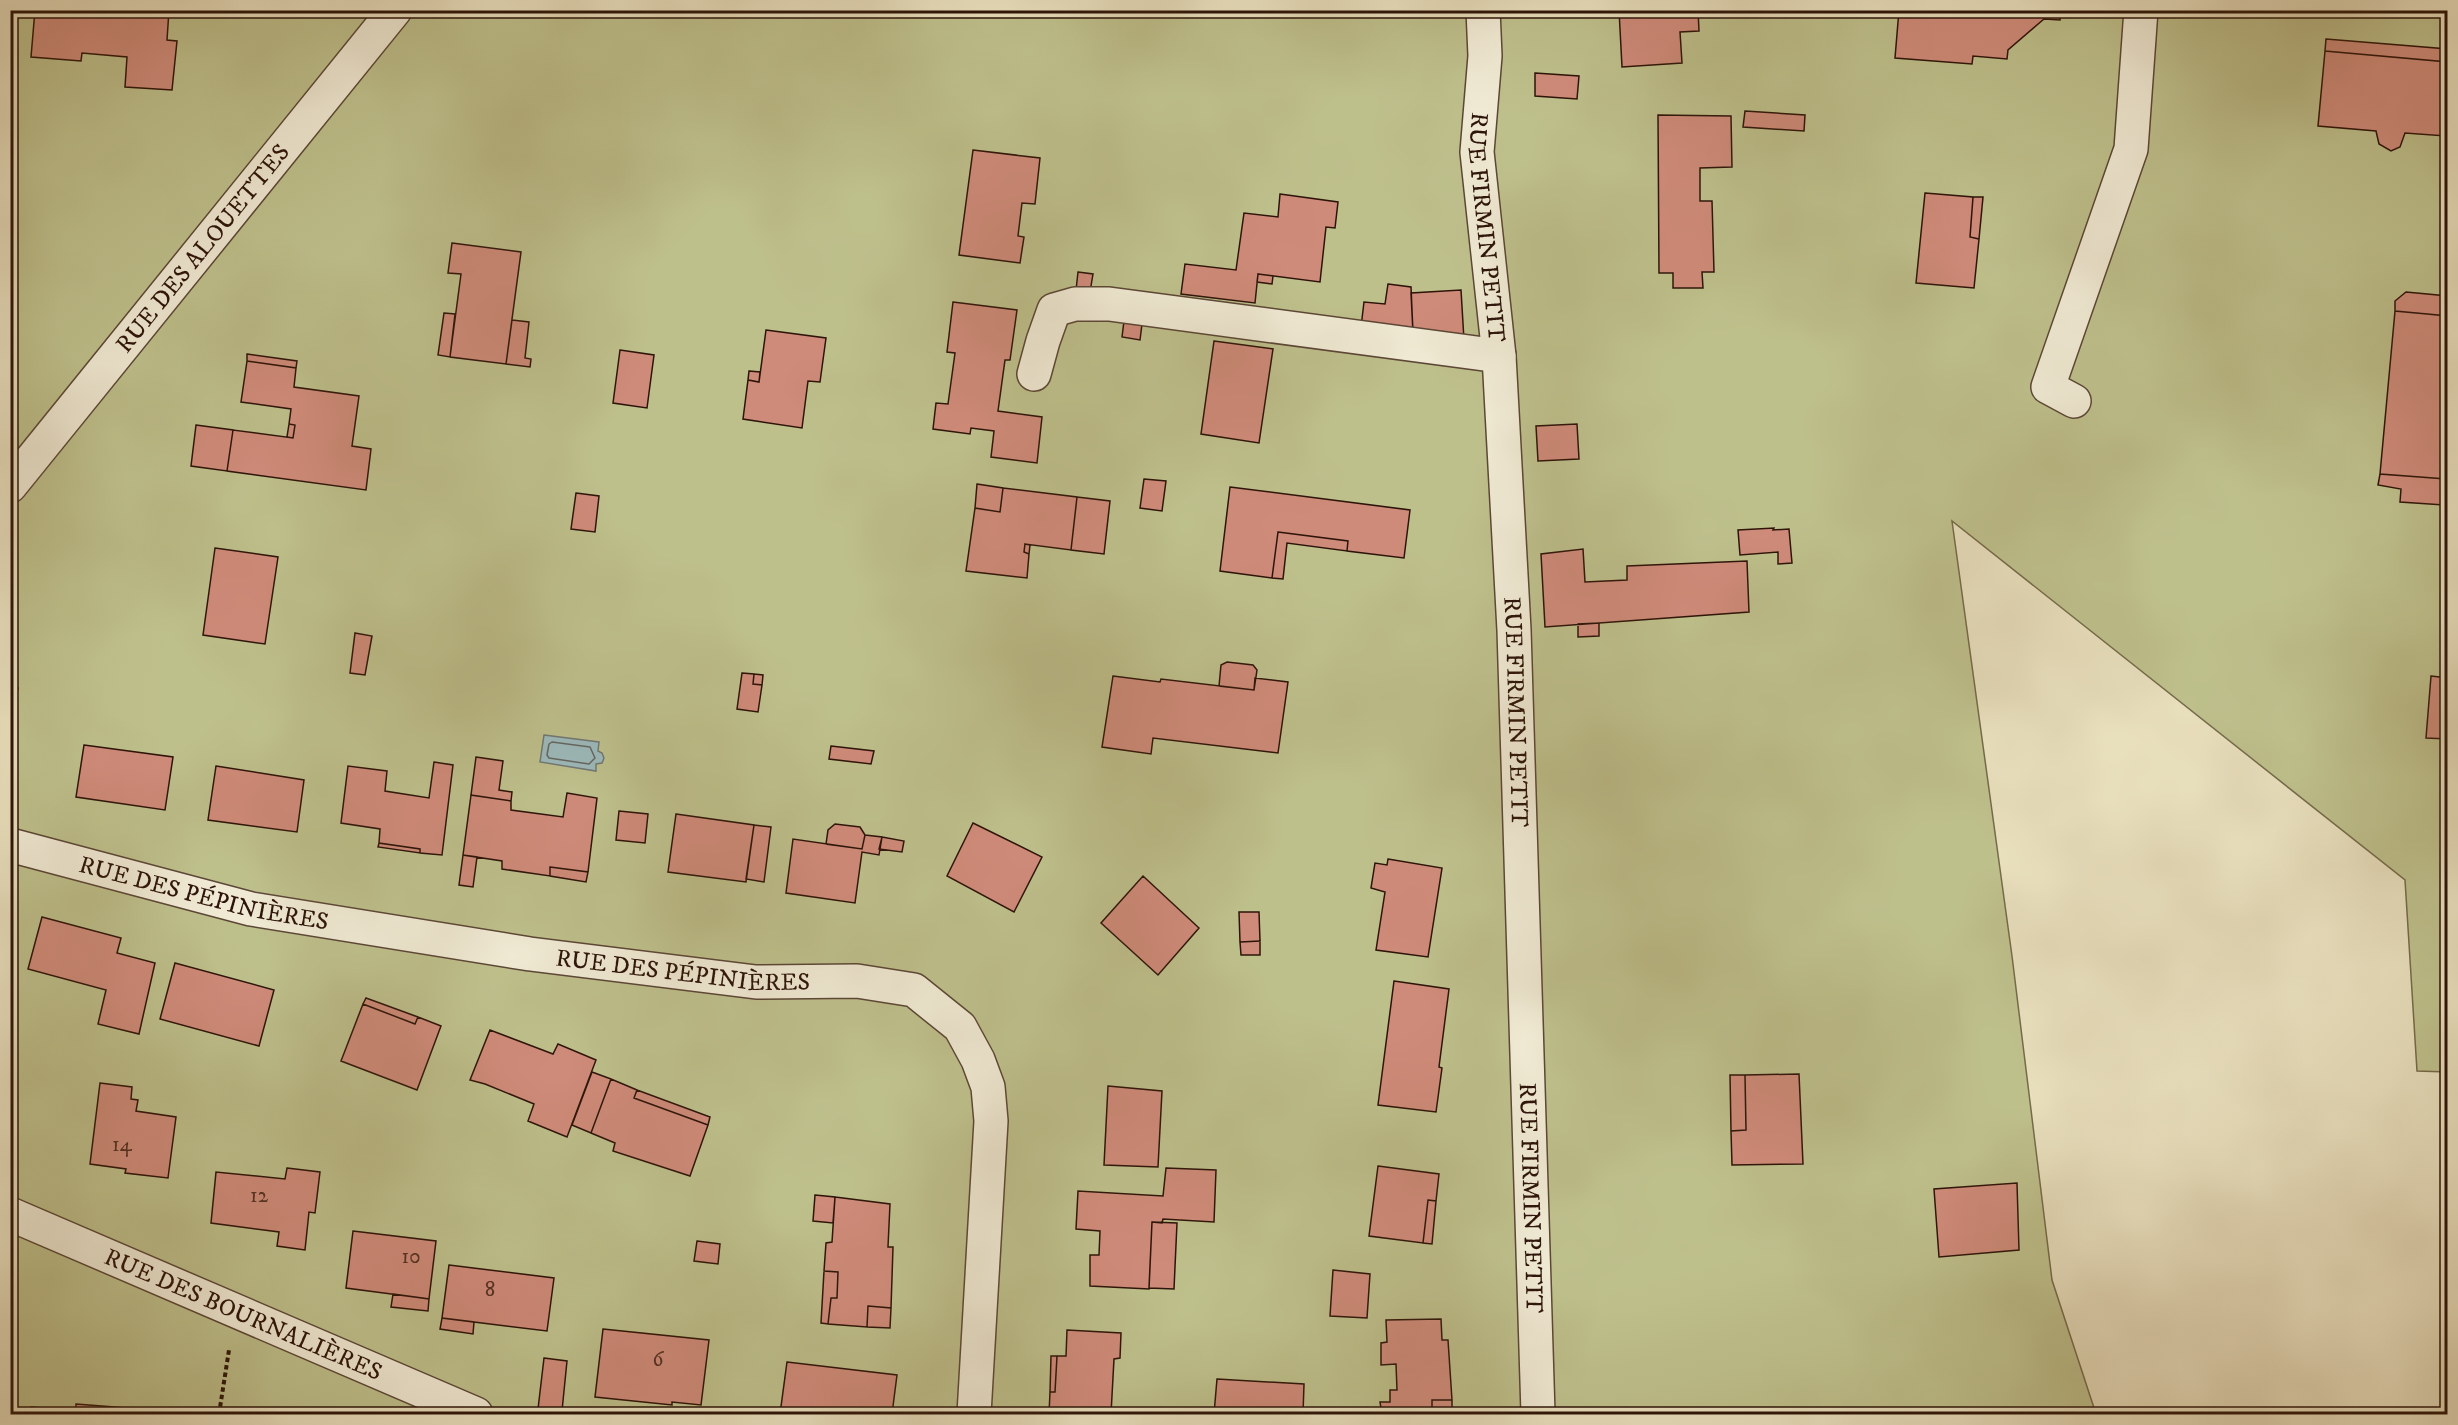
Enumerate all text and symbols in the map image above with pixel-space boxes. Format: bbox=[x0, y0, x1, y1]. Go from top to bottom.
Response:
street label: RUE FIRMIN PETIT bbox=[1460, 111, 1511, 344]
street label: RUE DES ALOUETTES bbox=[110, 138, 297, 359]
street label: RUE FIRMIN PETIT bbox=[1496, 596, 1534, 828]
street label: RUE DES PÉPINIÈRES bbox=[76, 850, 331, 937]
street label: RUE DES PÉPINIÈRES bbox=[554, 943, 810, 998]
street label: RUE FIRMIN PETIT bbox=[1512, 1082, 1549, 1314]
house number: 14 bbox=[112, 1132, 133, 1158]
house number: 12 bbox=[250, 1183, 269, 1209]
street label: RUE DES BOURNALIÈRES bbox=[99, 1242, 387, 1388]
house number: 10 bbox=[402, 1244, 420, 1270]
house number: 8 bbox=[485, 1277, 495, 1303]
house number: 6 bbox=[653, 1347, 665, 1373]

